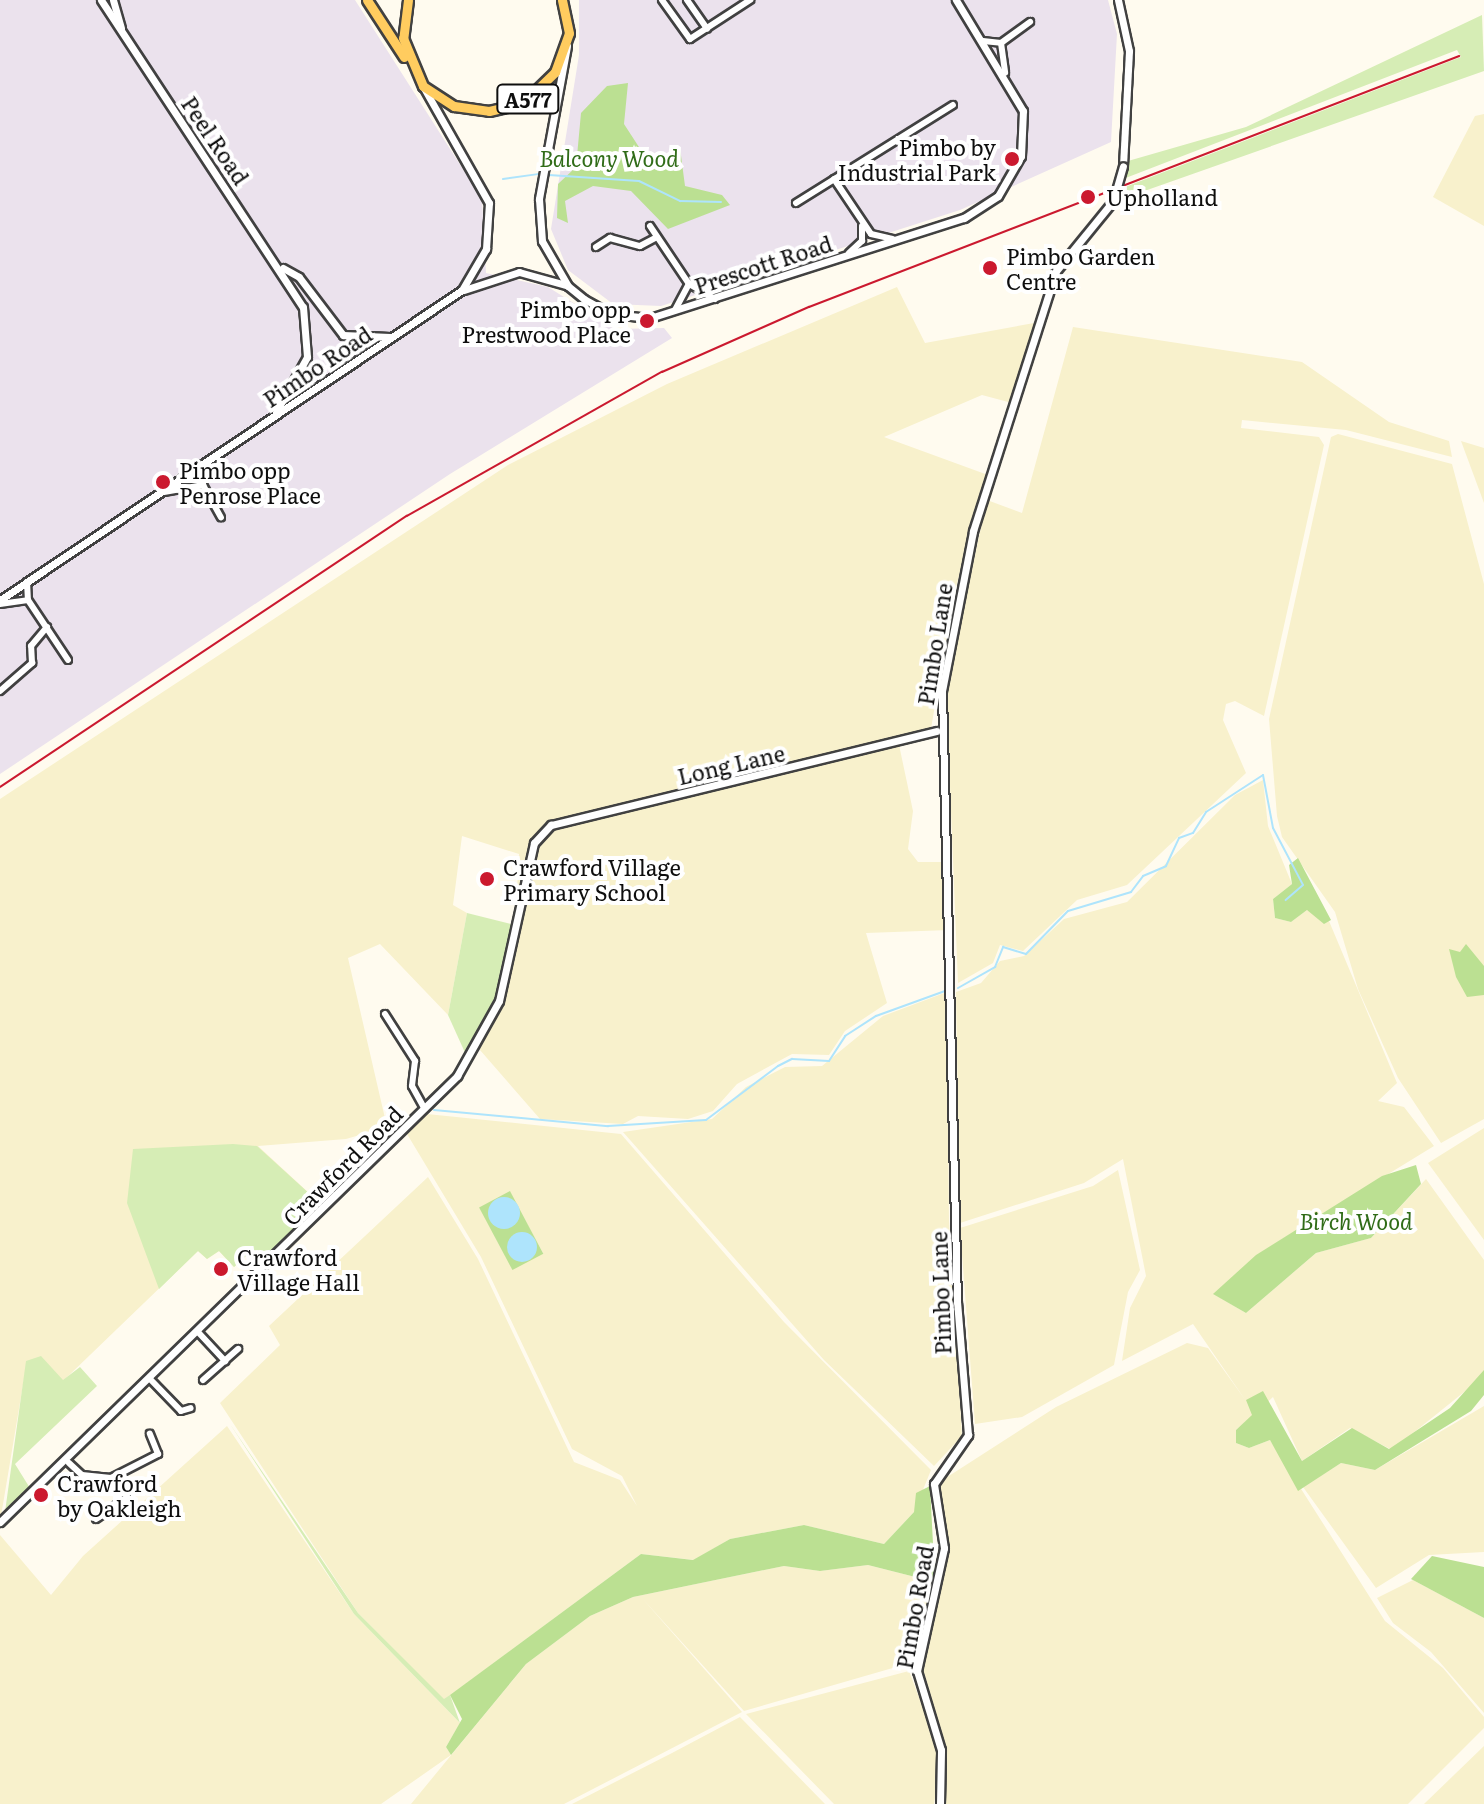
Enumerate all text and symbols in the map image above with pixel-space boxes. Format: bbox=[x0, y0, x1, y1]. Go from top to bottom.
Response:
road number: A577 bbox=[496, 83, 560, 115]
street label: Peel Road bbox=[177, 91, 255, 189]
place label: Pimbo by Industrial Park bbox=[838, 133, 996, 184]
park label: Balcony Wood bbox=[539, 145, 679, 171]
marker: Pimbo by Industrial Park bbox=[1003, 150, 1021, 168]
place label: Upholland bbox=[1106, 184, 1218, 210]
marker: Upholland bbox=[1077, 186, 1099, 208]
street label: Prescott Road bbox=[691, 229, 835, 299]
place label: Pimbo Garden Centre bbox=[1006, 242, 1155, 294]
marker: Pimbo Garden Centre bbox=[981, 259, 999, 277]
place label: Pimbo opp Prestwood Place bbox=[461, 295, 631, 346]
marker: Pimbo opp Prestwood Place bbox=[638, 312, 656, 330]
street label: Pimbo Road bbox=[258, 320, 376, 412]
place label: Pimbo opp Penrose Place bbox=[179, 456, 321, 508]
marker: Pimbo opp Penrose Place bbox=[154, 473, 172, 491]
street label: Pimbo Lane bbox=[911, 581, 957, 707]
street label: Long Lane bbox=[675, 739, 787, 789]
place label: Crawford Village Primary School bbox=[503, 853, 681, 904]
marker: Crawford Village Primary School bbox=[478, 870, 496, 888]
street label: Crawford Road bbox=[277, 1100, 407, 1230]
park label: Birch Wood bbox=[1299, 1208, 1413, 1234]
street label: Pimbo Lane bbox=[925, 1231, 955, 1355]
place label: Crawford Village Hall bbox=[237, 1243, 360, 1294]
marker: Crawford Village Hall bbox=[212, 1260, 230, 1278]
place label: Crawford by Oakleigh bbox=[57, 1469, 182, 1520]
marker: Crawford by Oakleigh bbox=[32, 1486, 50, 1504]
street label: Pimbo Road bbox=[890, 1543, 938, 1671]

